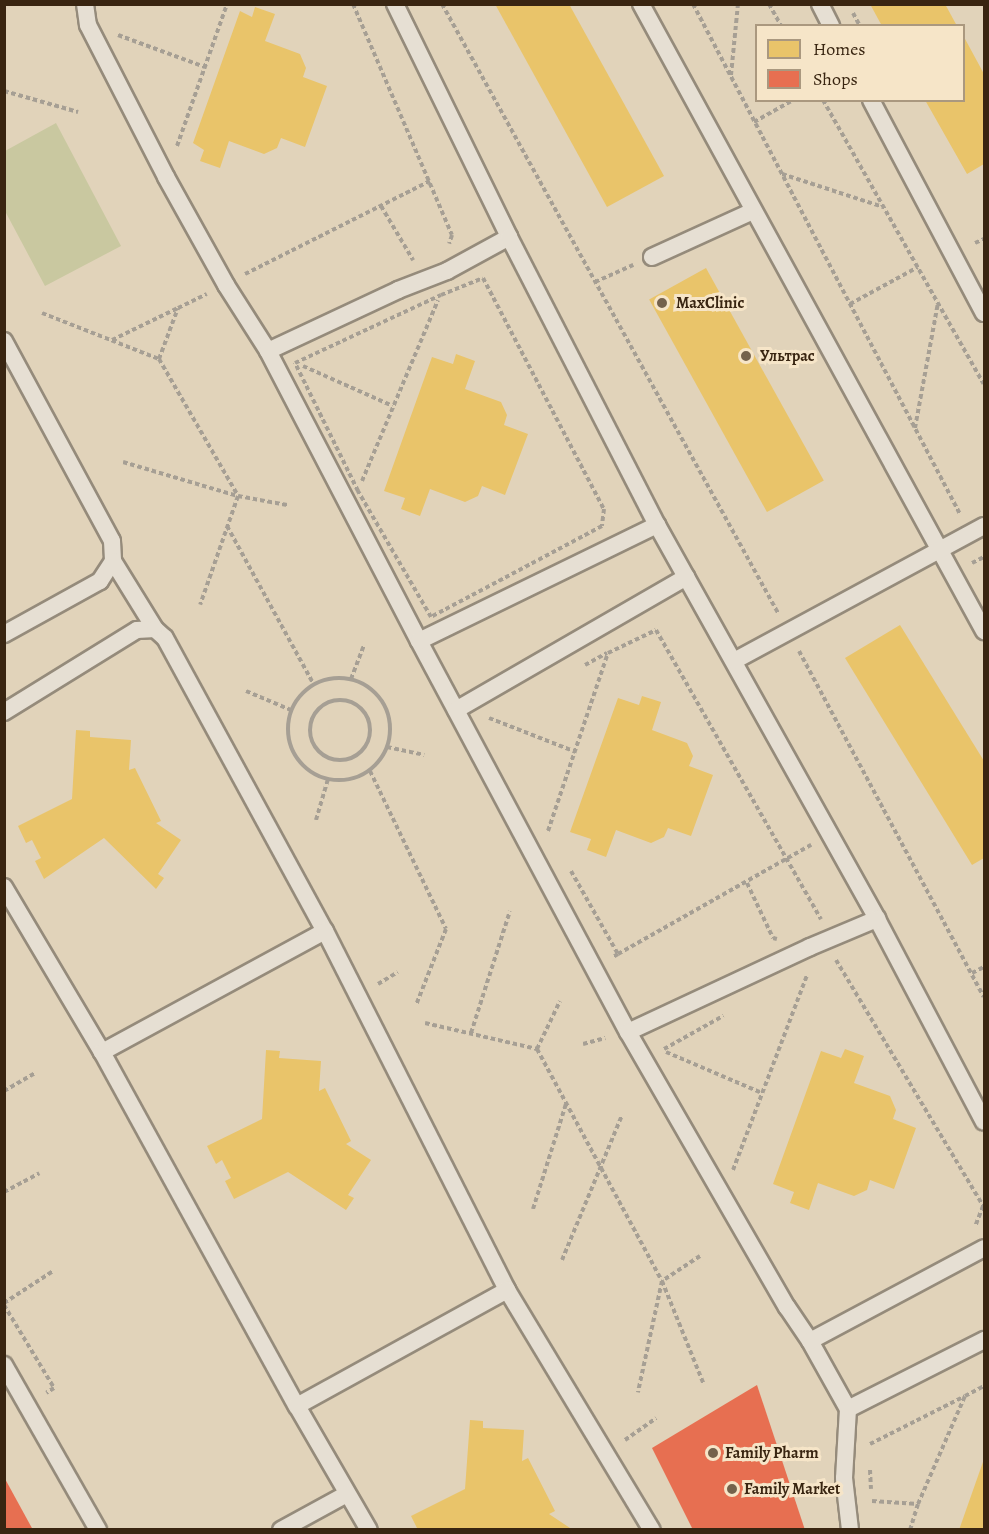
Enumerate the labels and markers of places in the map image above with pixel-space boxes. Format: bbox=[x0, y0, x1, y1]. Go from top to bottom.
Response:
place label: MaxClinic bbox=[676, 293, 744, 313]
marker: MaxClinic bbox=[653, 294, 671, 312]
place label: Ультрас bbox=[760, 346, 815, 366]
marker: Ультрас bbox=[737, 347, 755, 365]
place label: Family Pharm bbox=[725, 1443, 819, 1463]
marker: Family Pharm bbox=[706, 1446, 720, 1460]
place label: Family Market bbox=[744, 1479, 840, 1499]
marker: Family Market bbox=[725, 1482, 739, 1496]

